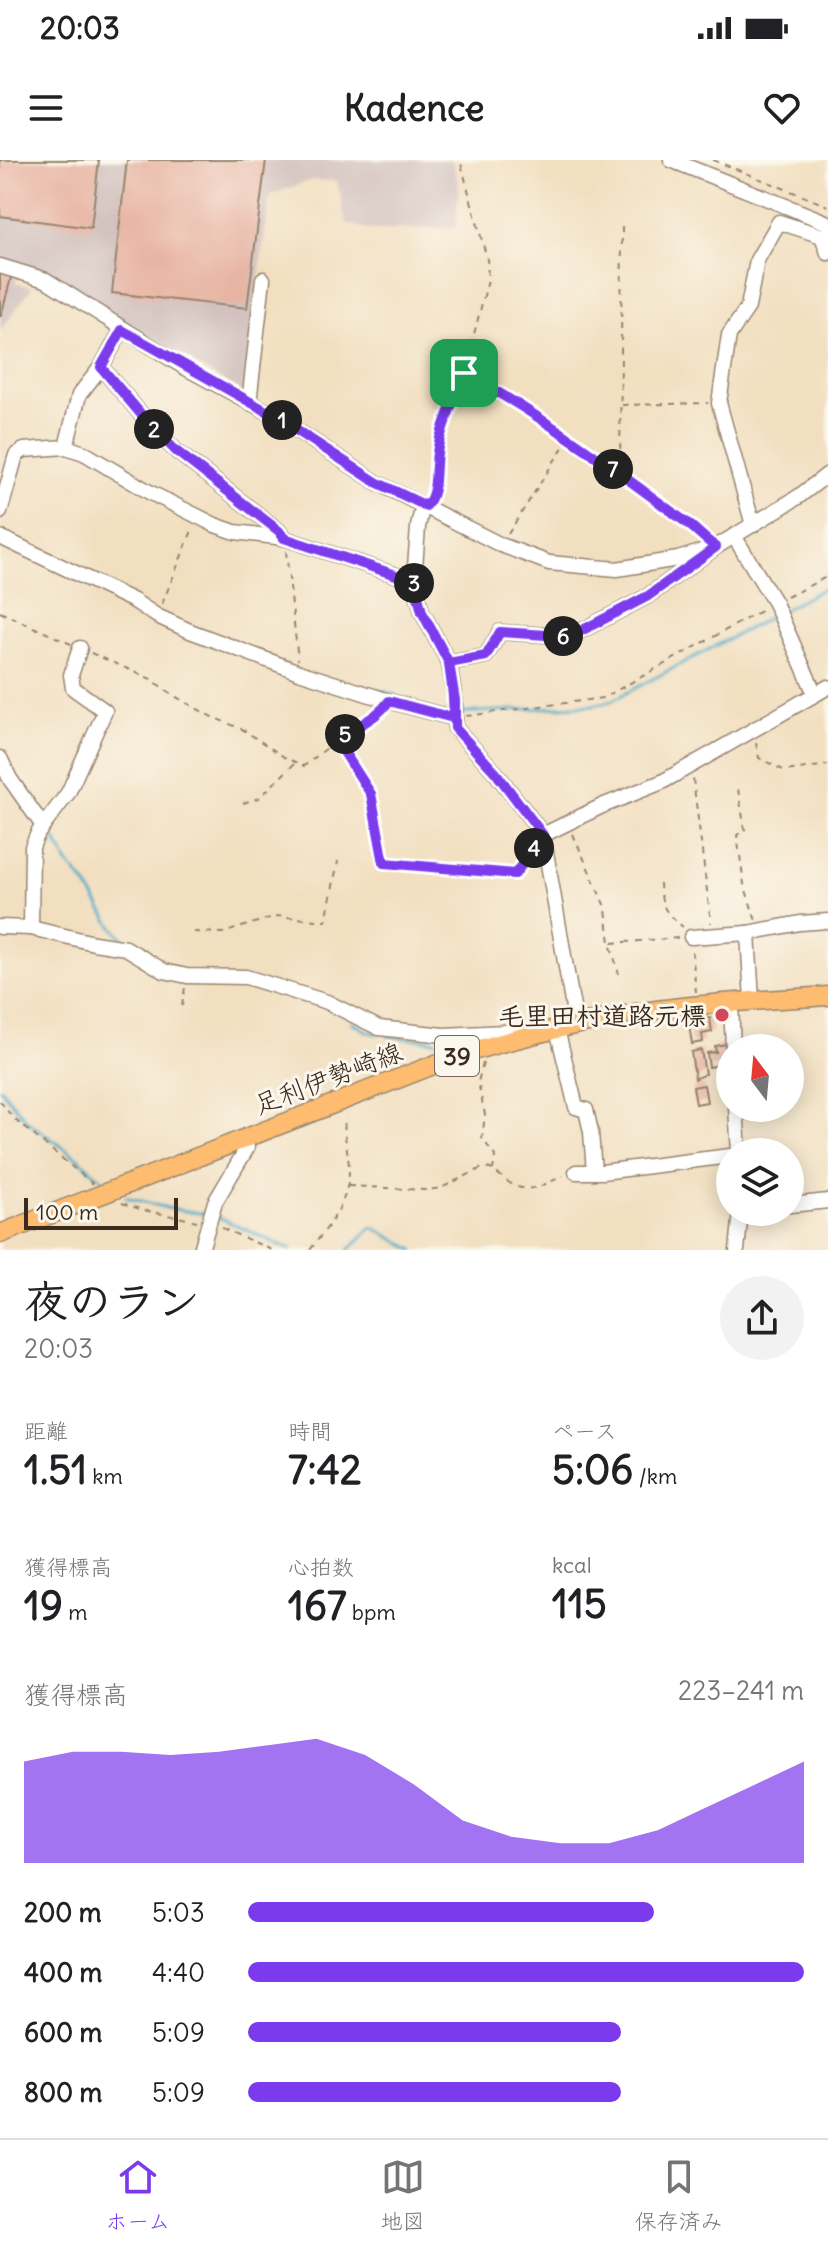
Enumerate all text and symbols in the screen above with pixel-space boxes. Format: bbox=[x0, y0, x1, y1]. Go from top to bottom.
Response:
text: 20:03 bbox=[40, 9, 120, 47]
icon: menu bbox=[24, 86, 68, 130]
text: Kadence bbox=[344, 86, 484, 131]
icon: heart bbox=[760, 86, 804, 130]
pin bbox=[430, 339, 498, 407]
icon: arrive bbox=[442, 351, 486, 395]
pin: 1 bbox=[262, 400, 302, 440]
text: 1 bbox=[278, 406, 286, 434]
pin: 2 bbox=[134, 409, 174, 449]
text: 2 bbox=[148, 415, 160, 443]
pin: 7 bbox=[593, 449, 633, 489]
text: 7 bbox=[608, 455, 618, 483]
pin: 3 bbox=[394, 563, 434, 603]
text: 3 bbox=[408, 569, 420, 597]
pin: 6 bbox=[543, 616, 583, 656]
text: 6 bbox=[557, 622, 569, 650]
pin: 5 bbox=[325, 714, 365, 754]
text: 5 bbox=[339, 720, 351, 748]
pin: 4 bbox=[514, 828, 554, 868]
text: 4 bbox=[528, 834, 540, 862]
place label: 毛里田村道路元標 bbox=[498, 999, 706, 1032]
marker: 毛里田村道路元標 bbox=[713, 1006, 731, 1024]
north arrow bbox=[716, 1034, 804, 1122]
map controls bbox=[716, 1034, 804, 1226]
street label: 足利伊勢崎線 bbox=[249, 1035, 407, 1121]
road number: 39 bbox=[435, 1036, 479, 1076]
button: layers bbox=[716, 1138, 804, 1226]
scale bar bbox=[24, 1194, 178, 1230]
text: 100 m bbox=[36, 1198, 98, 1226]
text: 夜のラン bbox=[24, 1274, 200, 1329]
button: share bbox=[720, 1276, 804, 1360]
text: 20:03 bbox=[24, 1332, 93, 1365]
text: 距離 bbox=[24, 1417, 68, 1445]
text: 時間 bbox=[288, 1417, 332, 1445]
text: ペース bbox=[552, 1417, 617, 1445]
text: 1.51 bbox=[24, 1445, 87, 1495]
text: 7:42 bbox=[288, 1445, 362, 1495]
text: 5:06 bbox=[552, 1445, 633, 1495]
text: km bbox=[87, 1462, 123, 1490]
text: /km bbox=[633, 1462, 677, 1490]
text: kcal bbox=[552, 1551, 592, 1579]
text: 獲得標高 bbox=[24, 1553, 112, 1581]
text: 心拍数 bbox=[288, 1553, 354, 1581]
text: 115 bbox=[552, 1579, 607, 1629]
text: 19 bbox=[24, 1581, 63, 1631]
text: 167 bbox=[288, 1581, 347, 1631]
text: m bbox=[63, 1598, 87, 1626]
text: bpm bbox=[347, 1598, 396, 1626]
text: 223–241 m bbox=[678, 1674, 804, 1707]
text: 獲得標高 bbox=[24, 1678, 128, 1711]
text: 200 m bbox=[24, 1896, 101, 1929]
text: 5:03 bbox=[152, 1896, 205, 1929]
text: 400 m bbox=[24, 1956, 102, 1989]
text: 4:40 bbox=[152, 1956, 205, 1989]
text: 600 m bbox=[24, 2016, 102, 2049]
text: 5:09 bbox=[152, 2016, 205, 2049]
text: 800 m bbox=[24, 2076, 102, 2109]
text: 5:09 bbox=[152, 2076, 205, 2109]
tab: ホーム bbox=[105, 2155, 170, 2235]
tab: 地図 bbox=[381, 2155, 425, 2235]
tab: 保存済み bbox=[635, 2155, 723, 2235]

